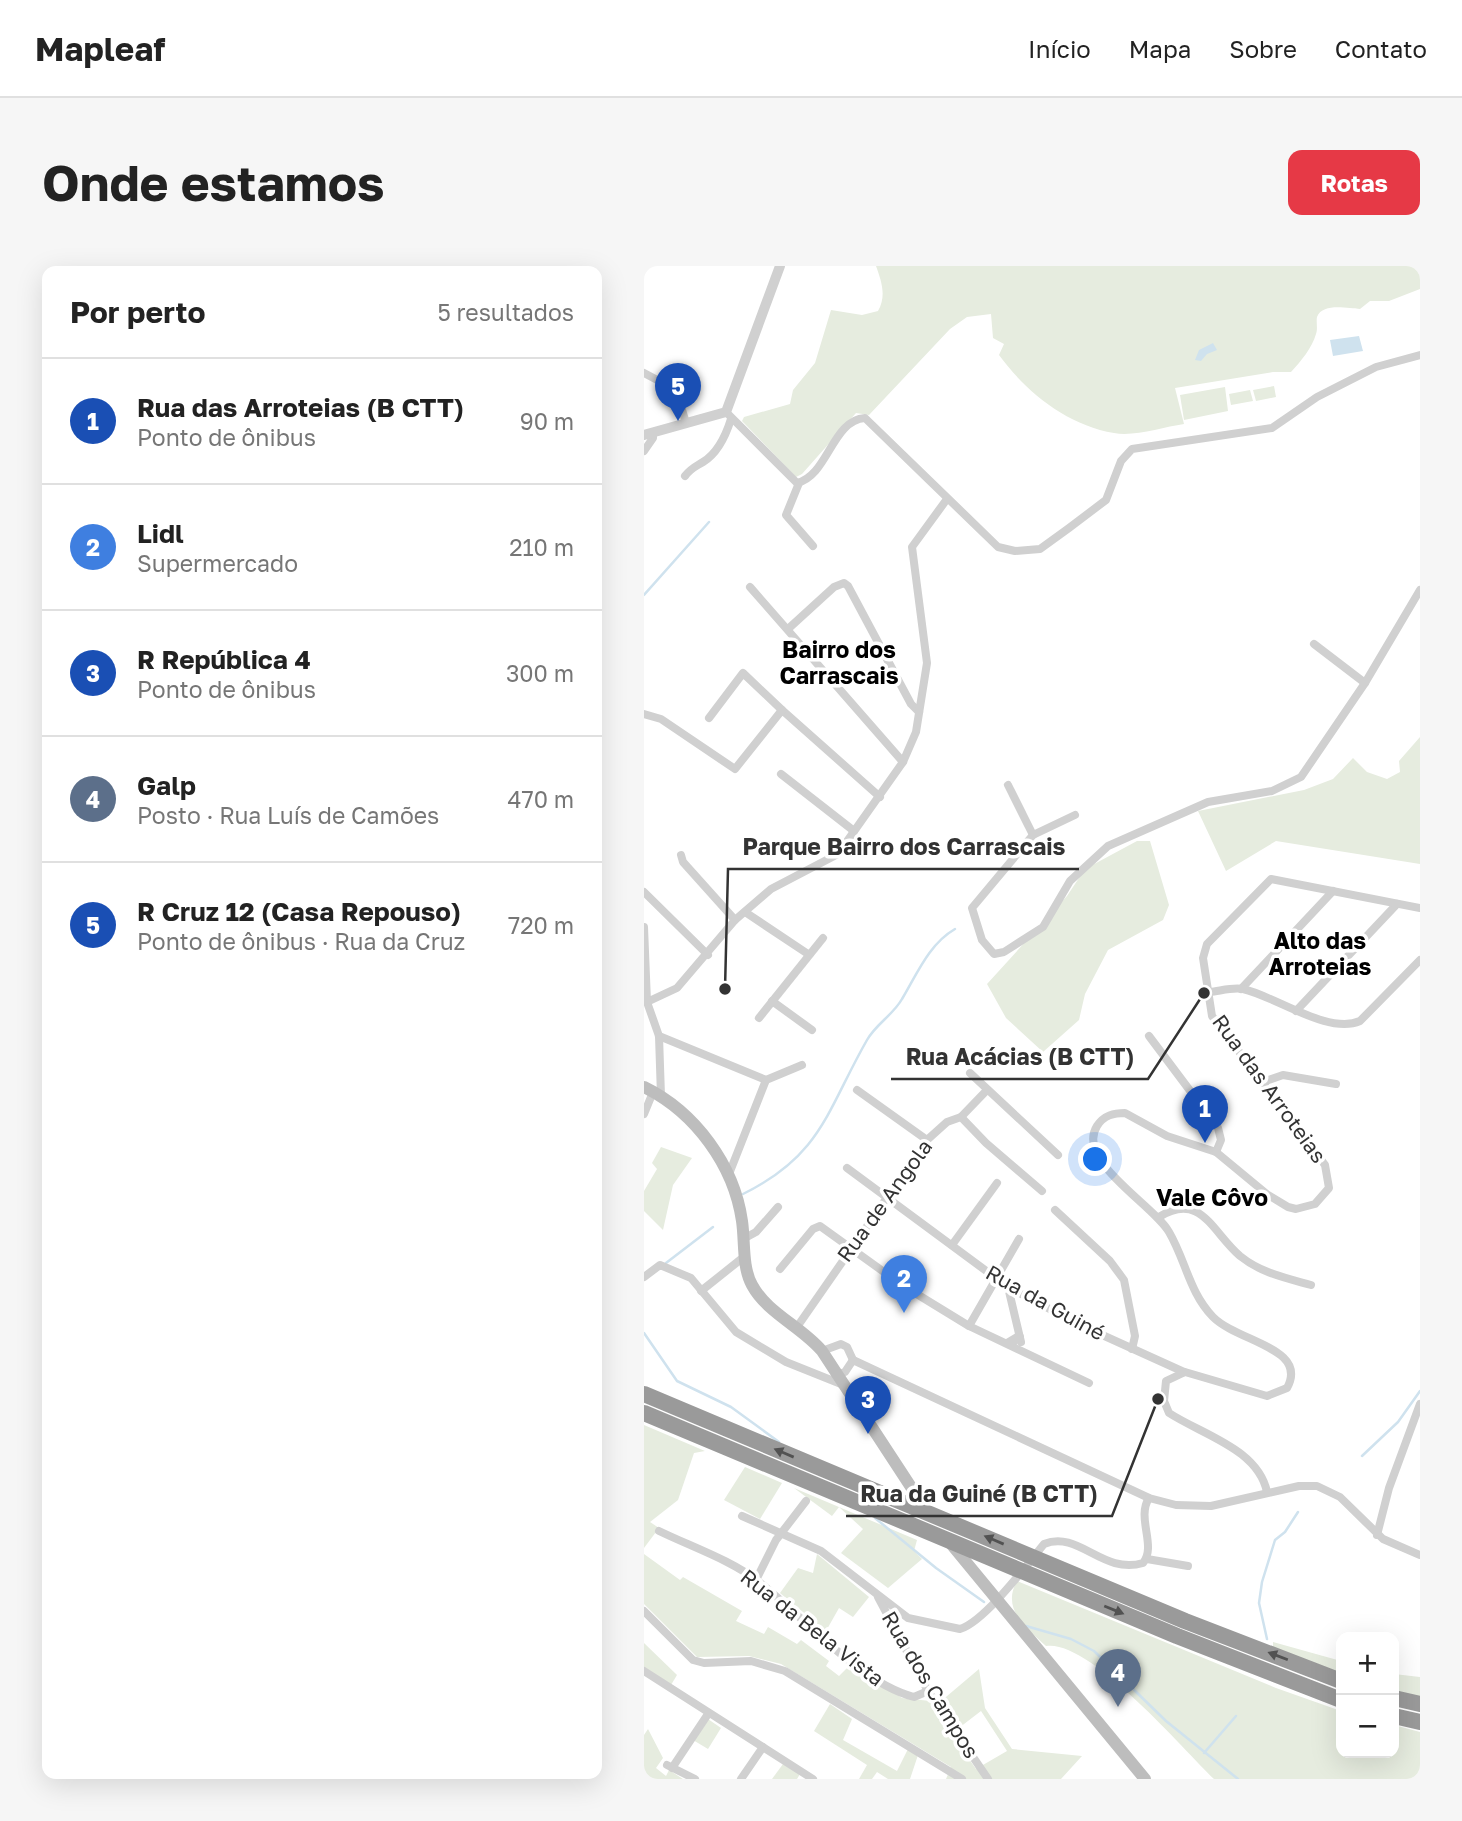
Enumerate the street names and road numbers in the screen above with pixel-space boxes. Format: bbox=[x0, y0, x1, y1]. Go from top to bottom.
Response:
street label: Rua das Arroteias bbox=[1207, 1009, 1332, 1168]
street label: Rua de Angola bbox=[831, 1134, 937, 1267]
street label: Rua da Guiné bbox=[981, 1259, 1109, 1345]
street label: Rua da Bela Vista bbox=[736, 1563, 890, 1691]
street label: Rua dos Campos bbox=[877, 1606, 985, 1763]

